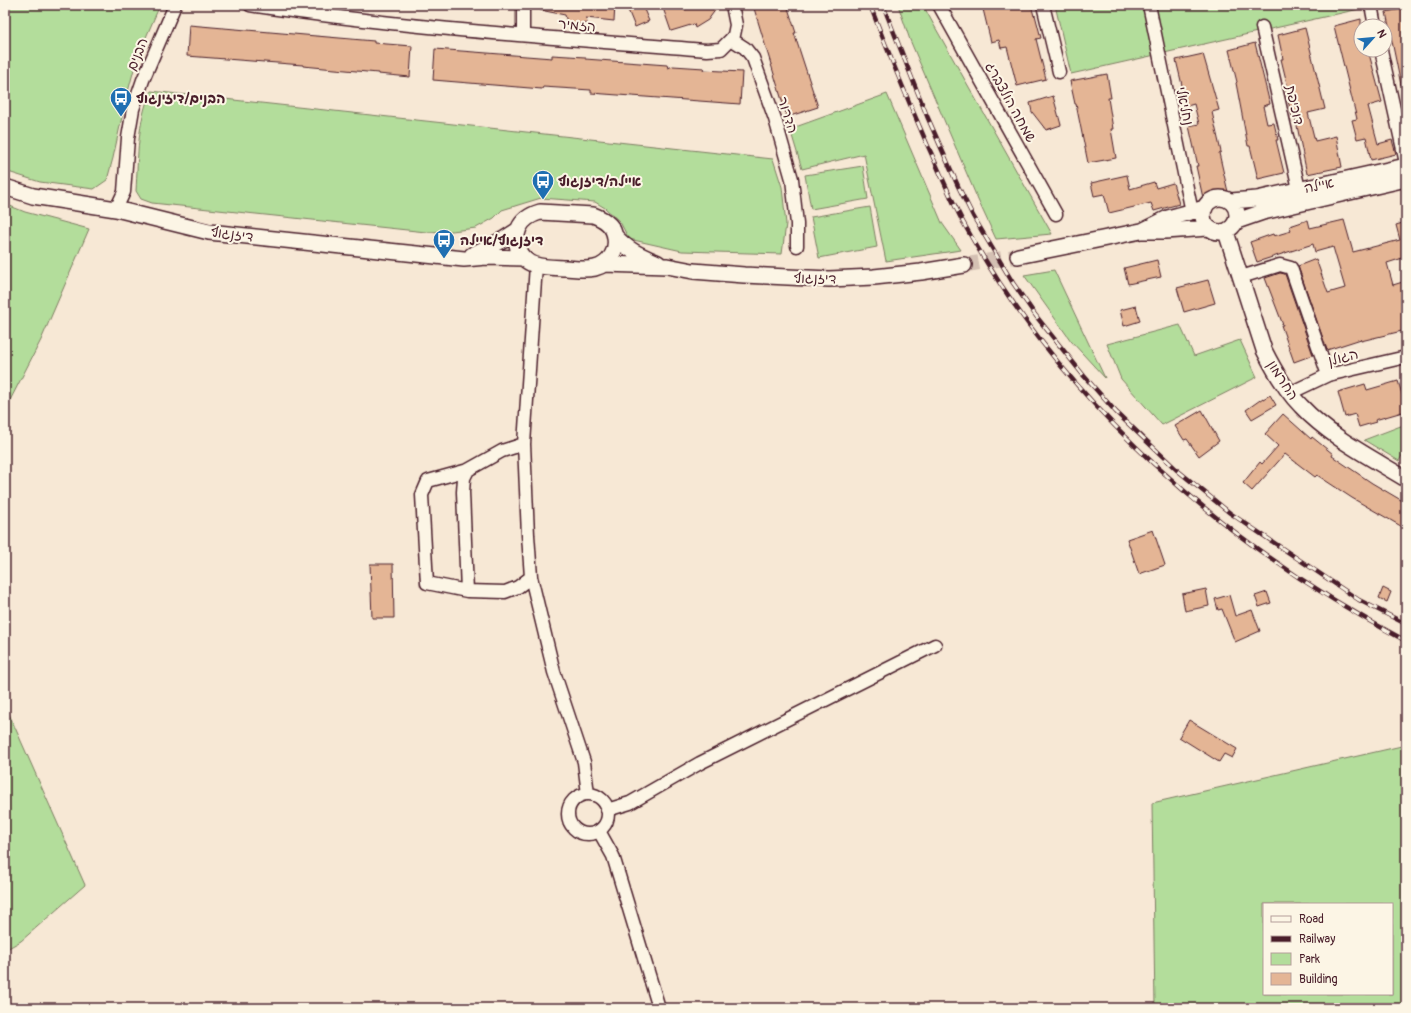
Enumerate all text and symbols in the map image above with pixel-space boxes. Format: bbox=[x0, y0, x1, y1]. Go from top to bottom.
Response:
street label: הזמיר bbox=[557, 15, 597, 36]
north arrow bbox=[1353, 18, 1393, 58]
text: N bbox=[1374, 27, 1389, 40]
street label: הבנים bbox=[123, 35, 152, 73]
street label: שמחה הולצברג bbox=[982, 59, 1040, 145]
street label: דוכיפת bbox=[1281, 83, 1307, 127]
bus stop icon: הבנים/דיזינגוף bbox=[108, 85, 134, 118]
street label: נחליאלי bbox=[1172, 85, 1197, 127]
place label: הבנים/דיזינגוף bbox=[136, 90, 225, 107]
street label: הדרור bbox=[774, 95, 801, 135]
bus stop icon: איילה/דיזנגוף bbox=[530, 168, 556, 201]
place label: איילה/דיזנגוף bbox=[558, 173, 642, 190]
street label: איילה bbox=[1303, 174, 1336, 197]
street label: דיזנגוף bbox=[210, 223, 254, 246]
bus stop icon: דיזנגוף/איילה bbox=[431, 227, 457, 260]
place label: דיזנגוף/איילה bbox=[460, 232, 543, 249]
street label: דיזנגוף bbox=[793, 270, 837, 287]
street label: הגולן bbox=[1326, 345, 1360, 369]
street label: החרמון bbox=[1264, 357, 1302, 403]
legend bbox=[1263, 903, 1393, 995]
text: Road bbox=[1299, 912, 1324, 927]
text: Railway bbox=[1299, 932, 1335, 947]
text: Park bbox=[1299, 952, 1320, 967]
text: Building bbox=[1299, 972, 1338, 987]

